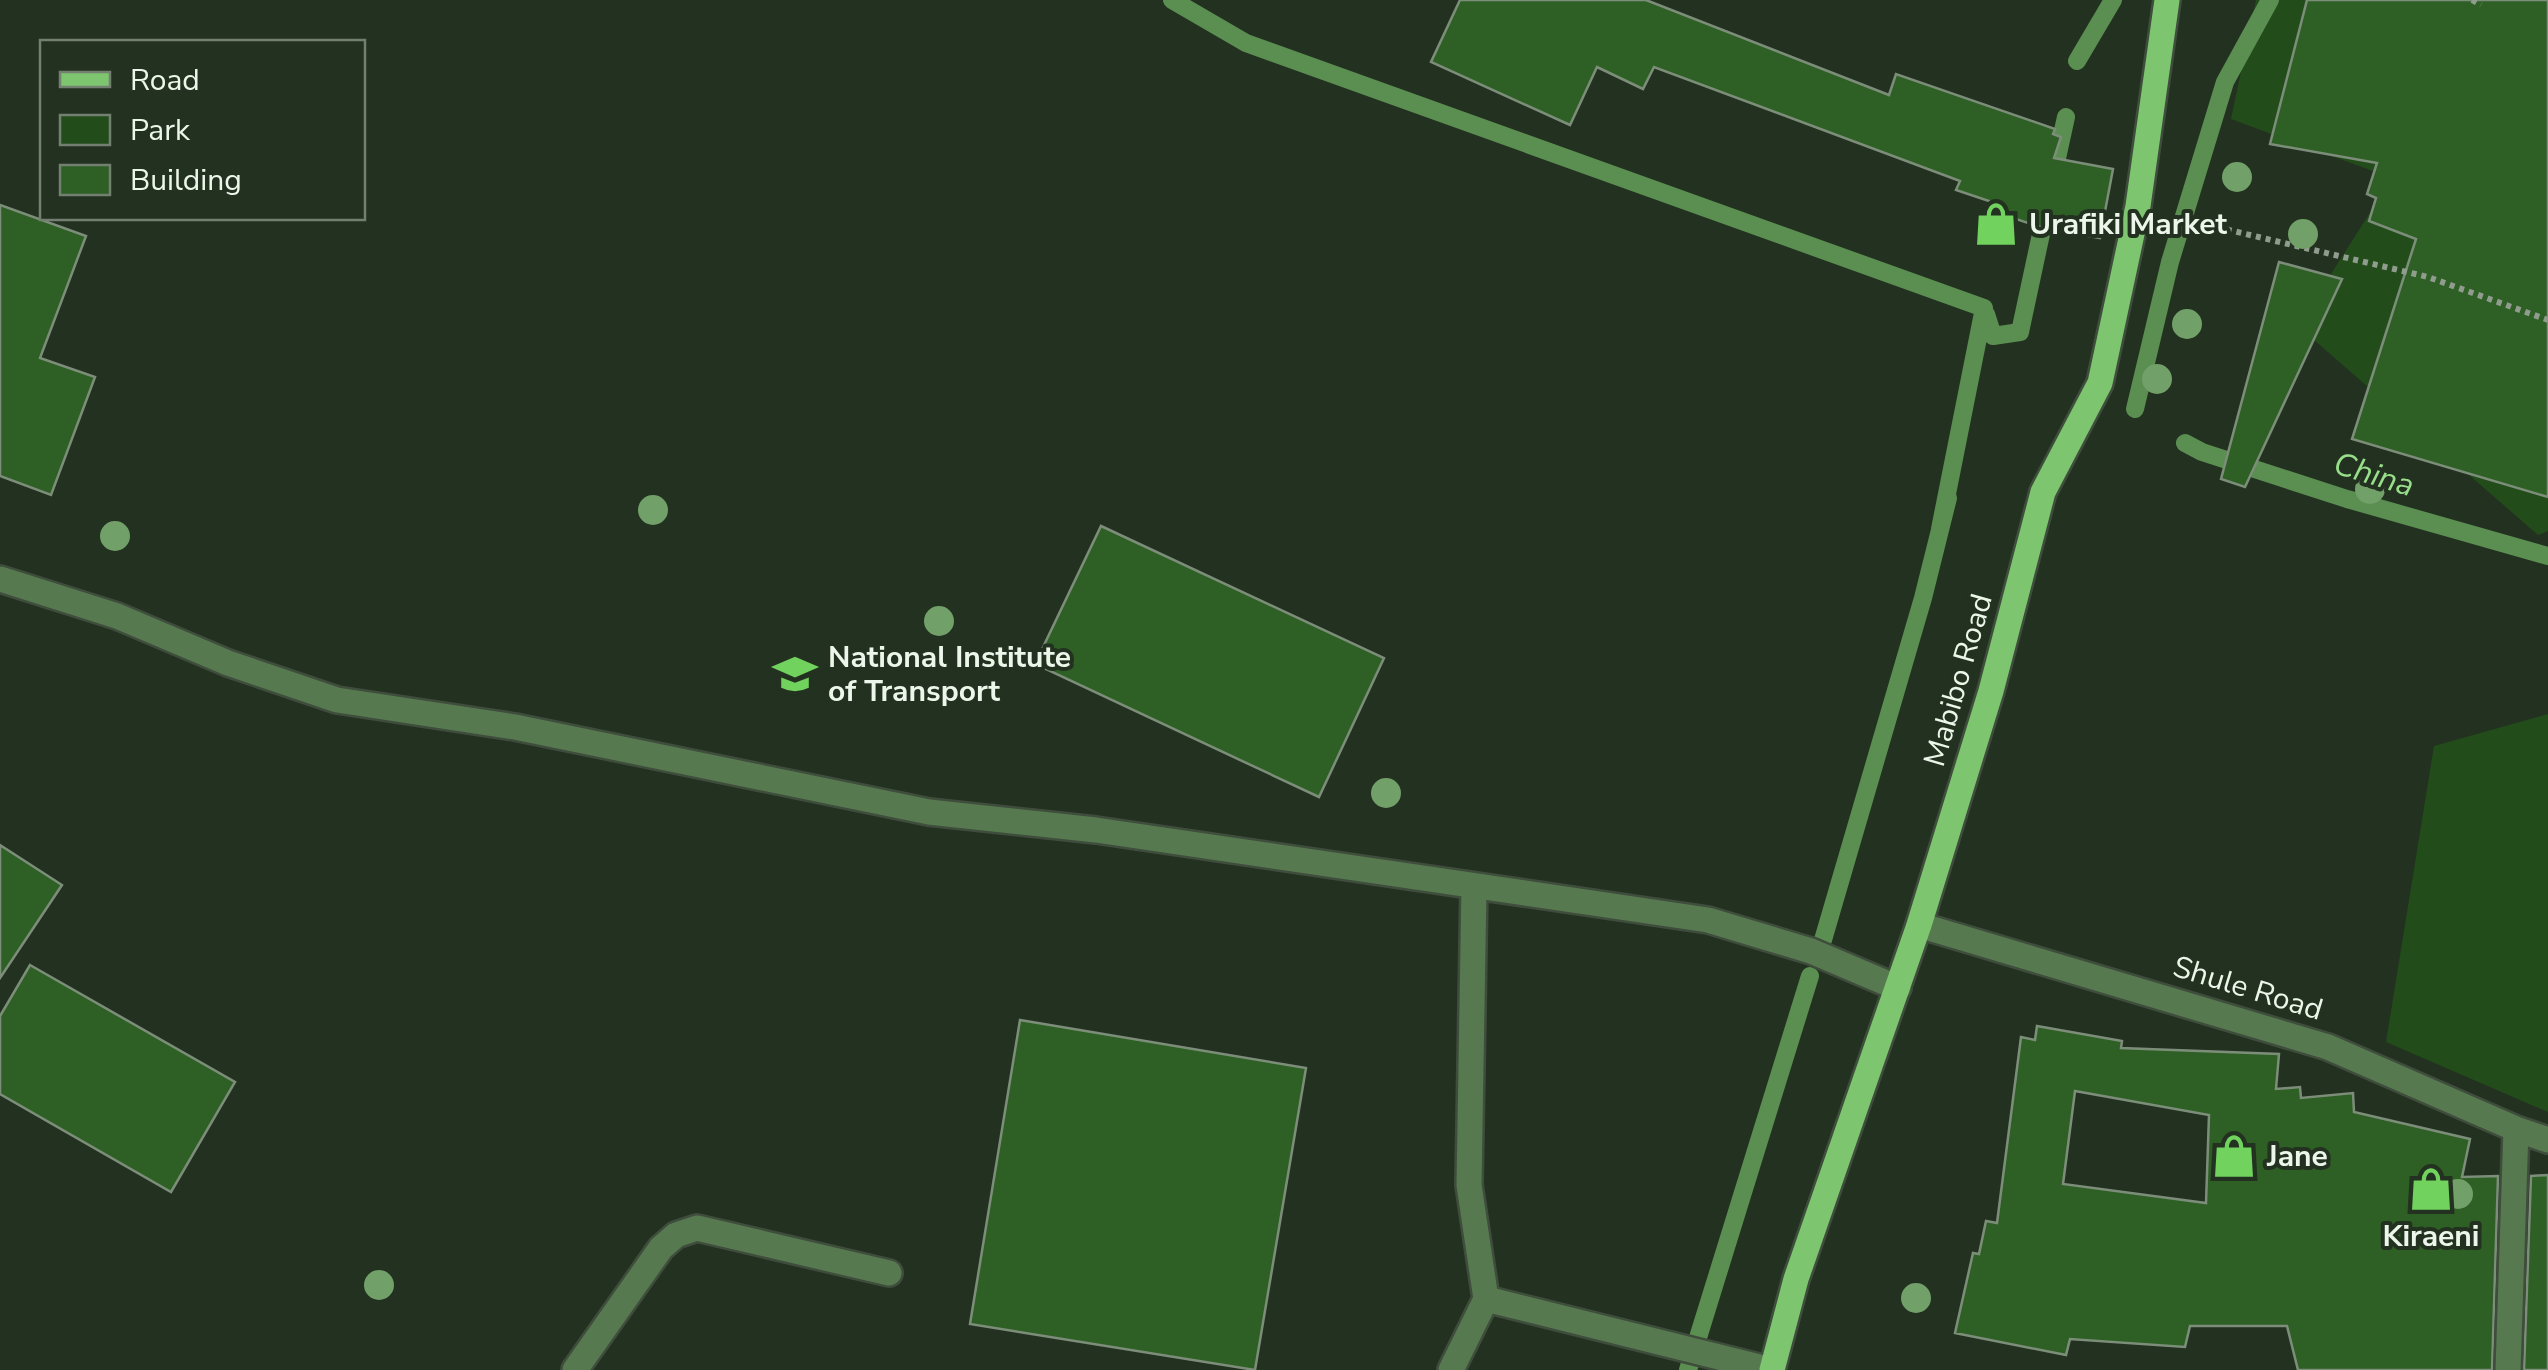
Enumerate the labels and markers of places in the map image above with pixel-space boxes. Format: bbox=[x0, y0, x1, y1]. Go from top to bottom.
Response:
shop icon: Urafiki Market bbox=[1972, 200, 2020, 248]
place label: Urafiki Market bbox=[2029, 204, 2228, 245]
place label: National Institute of Transport bbox=[828, 637, 1071, 712]
school or university icon: National Institute of Transport bbox=[771, 650, 819, 698]
shop icon: Jane bbox=[2210, 1132, 2258, 1180]
place label: Jane bbox=[2266, 1136, 2328, 1177]
shop icon: Kiraeni bbox=[2407, 1165, 2455, 1213]
place label: Kiraeni bbox=[2382, 1216, 2480, 1257]

